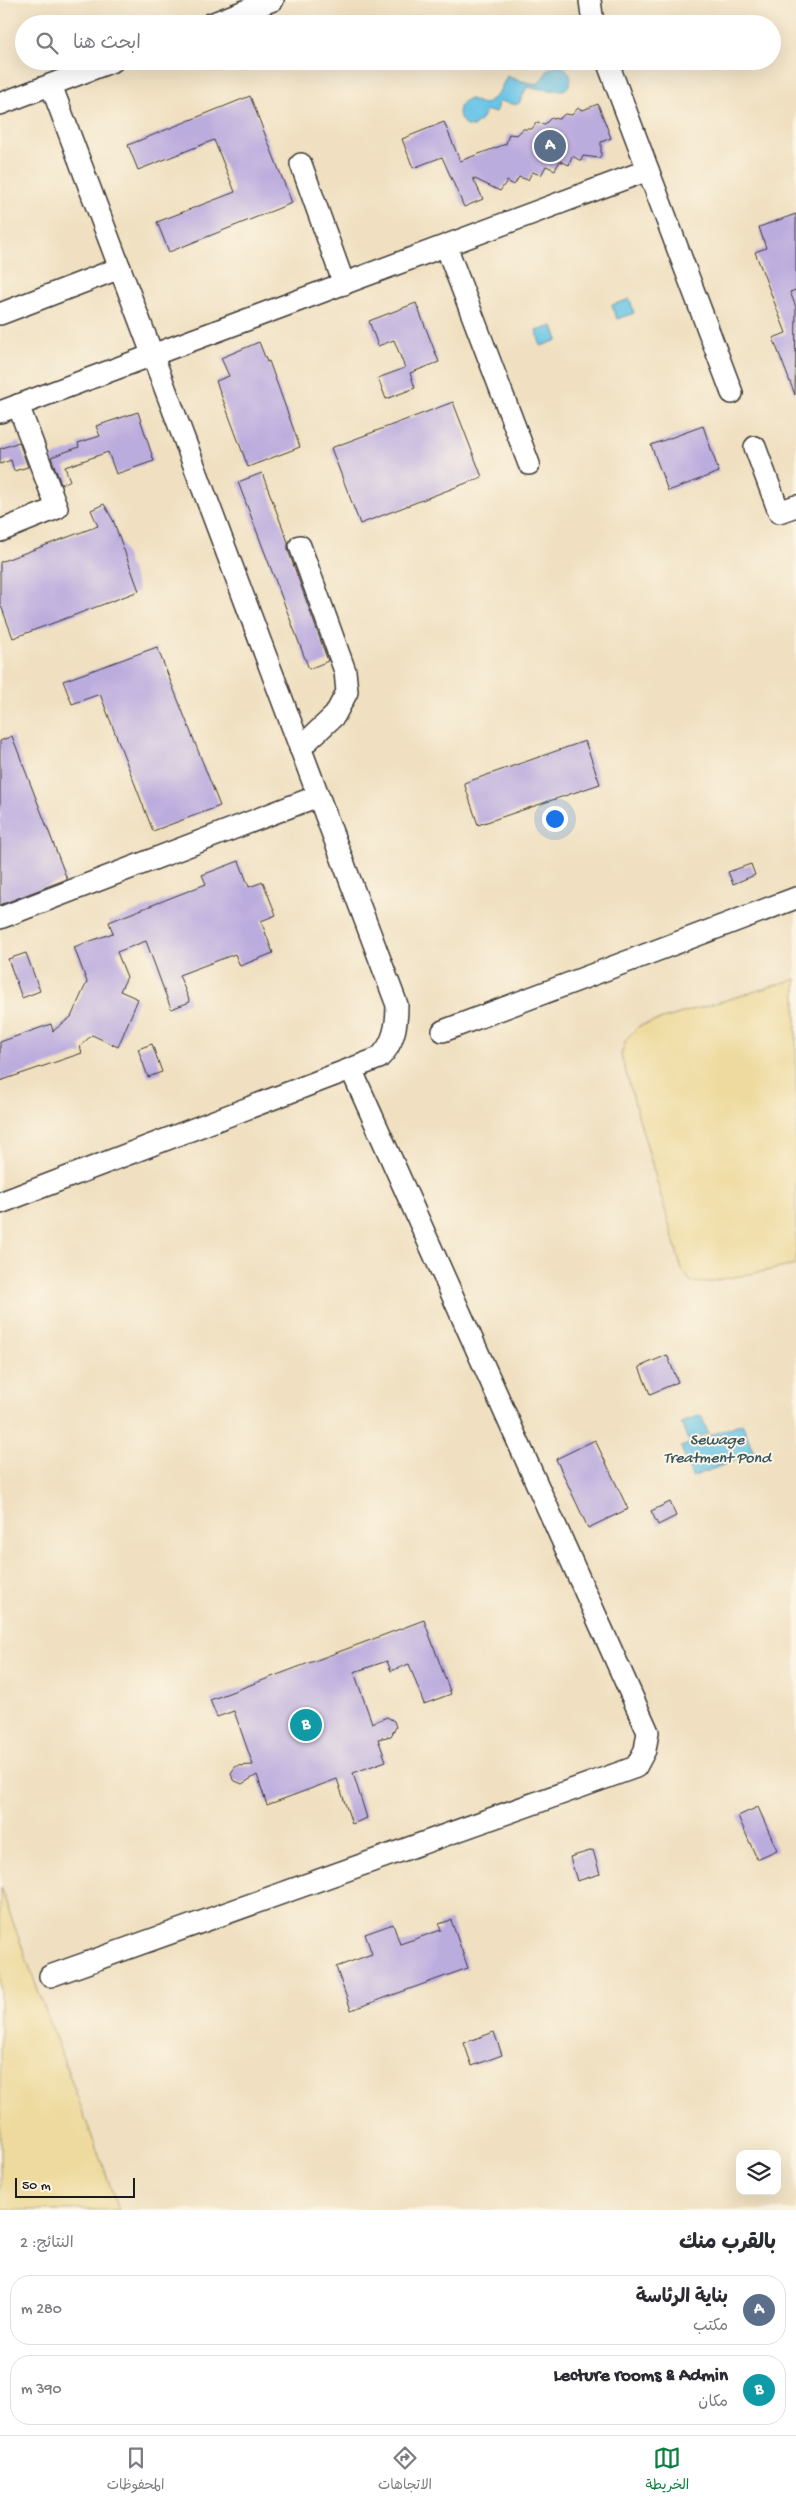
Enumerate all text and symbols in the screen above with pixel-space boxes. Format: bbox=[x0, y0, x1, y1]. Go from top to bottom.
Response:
search box bbox=[15, 15, 781, 70]
icon: search bbox=[33, 29, 61, 57]
text: ابحث هنا bbox=[73, 33, 141, 56]
pin: A bbox=[534, 127, 566, 165]
your location bbox=[542, 806, 568, 832]
water label: Sewage Treatment Pond bbox=[663, 1432, 772, 1469]
pin: B bbox=[290, 1706, 322, 1744]
map controls bbox=[736, 2150, 781, 2195]
button: layers bbox=[736, 2150, 781, 2195]
scale bar bbox=[15, 2175, 135, 2198]
text: 50 m bbox=[22, 2178, 51, 2195]
text: بالقرب منك bbox=[679, 2232, 776, 2257]
text: النتائج: 2 bbox=[20, 2235, 74, 2254]
text: بناية الرئاسة bbox=[636, 2287, 728, 2310]
text: 280 m bbox=[21, 2301, 62, 2320]
text: A bbox=[754, 2301, 764, 2320]
text: مكتب bbox=[693, 2318, 728, 2337]
text: Lecture rooms & Admin bbox=[553, 2365, 728, 2388]
text: 390 m bbox=[21, 2381, 62, 2400]
text: B bbox=[755, 2381, 763, 2400]
text: مكان bbox=[698, 2394, 728, 2413]
tab: المحفوظات bbox=[107, 2444, 164, 2497]
tab: الاتجاهات bbox=[378, 2444, 432, 2497]
tab: الخريطة bbox=[646, 2444, 689, 2497]

